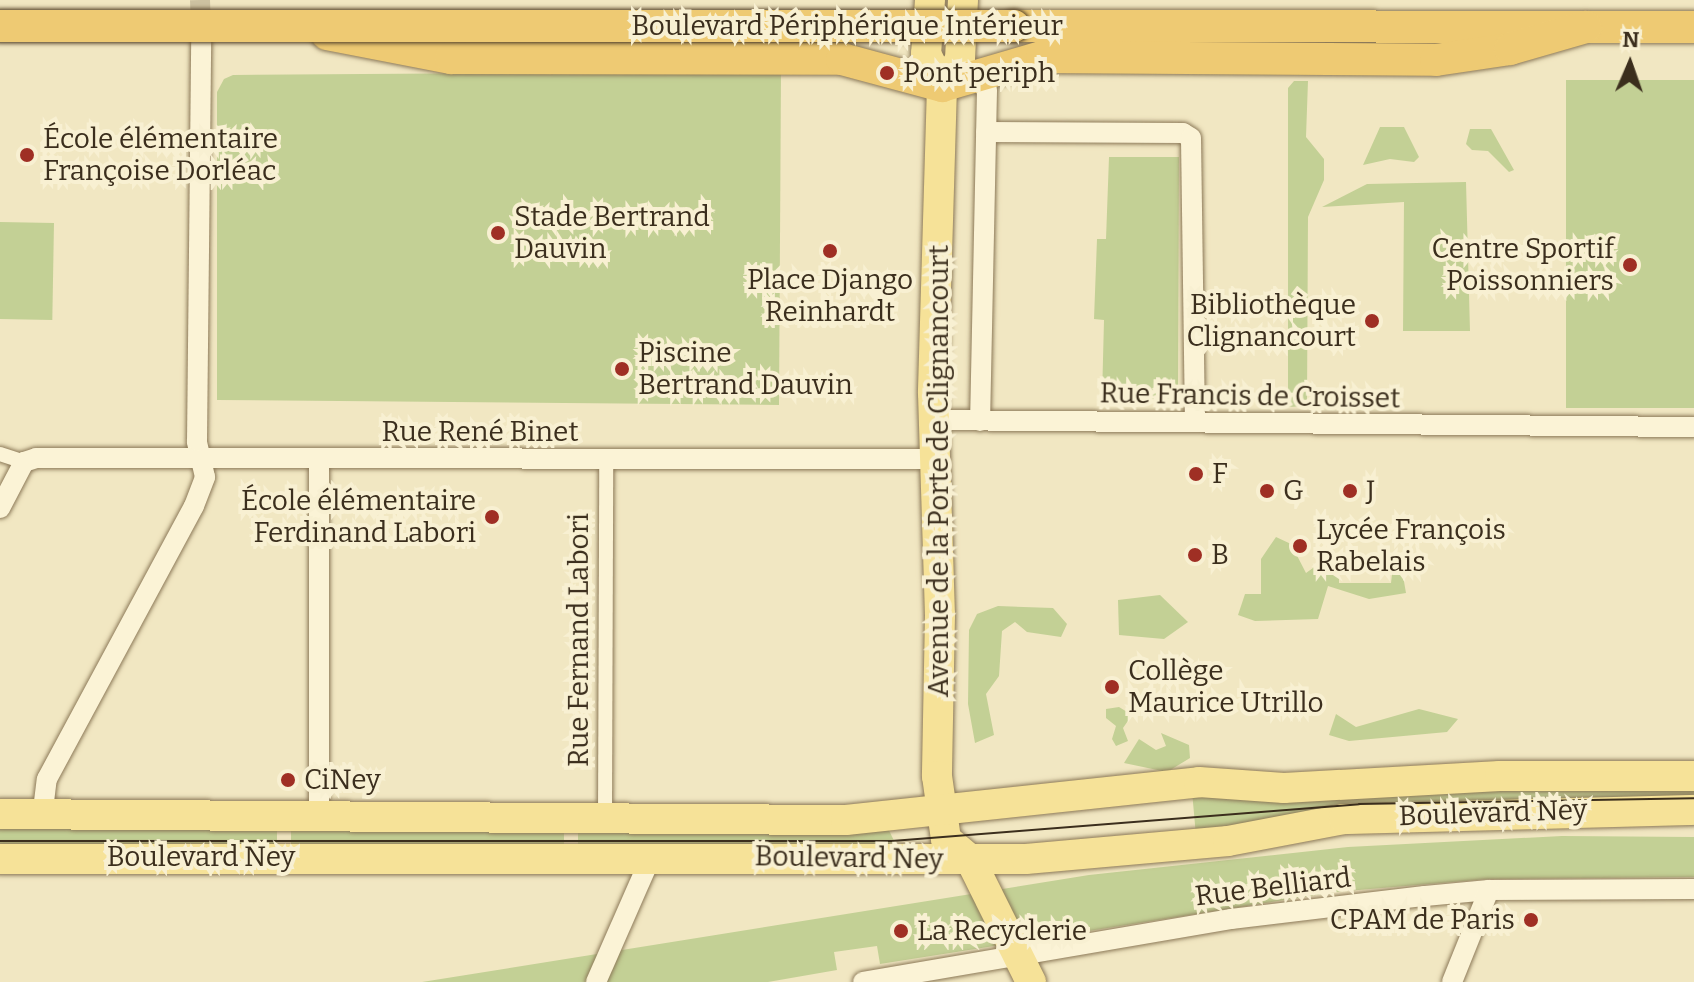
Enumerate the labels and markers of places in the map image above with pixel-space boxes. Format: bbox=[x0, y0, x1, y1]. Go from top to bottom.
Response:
place label: Pont periph bbox=[903, 56, 1055, 90]
marker: Pont periph bbox=[878, 64, 896, 82]
place label: École élémentaire Françoise Dorléac bbox=[43, 122, 278, 188]
marker: École élémentaire Françoise Dorléac bbox=[18, 146, 36, 164]
place label: Stade Bertrand Dauvin bbox=[514, 200, 710, 266]
marker: Stade Bertrand Dauvin bbox=[489, 224, 507, 242]
place label: Centre Sportif Poissonniers bbox=[1432, 232, 1614, 298]
marker: Place Django Reinhardt bbox=[821, 242, 839, 260]
marker: Centre Sportif Poissonniers bbox=[1621, 256, 1639, 274]
place label: Place Django Reinhardt bbox=[747, 263, 913, 329]
place label: Bibliothèque Clignancourt bbox=[1186, 288, 1356, 354]
marker: Bibliothèque Clignancourt bbox=[1363, 312, 1381, 330]
place label: Piscine Bertrand Dauvin bbox=[638, 336, 853, 402]
marker: Piscine Bertrand Dauvin bbox=[613, 360, 631, 378]
place label: F bbox=[1212, 457, 1228, 491]
marker: F bbox=[1187, 465, 1205, 483]
place label: G bbox=[1283, 474, 1304, 508]
place label: J bbox=[1366, 474, 1375, 508]
marker: G bbox=[1258, 482, 1276, 500]
marker: J bbox=[1341, 482, 1359, 500]
place label: École élémentaire Ferdinand Labori bbox=[241, 484, 476, 550]
marker: École élémentaire Ferdinand Labori bbox=[483, 508, 501, 526]
place label: Lycée François Rabelais bbox=[1316, 513, 1506, 579]
marker: Lycée François Rabelais bbox=[1291, 537, 1309, 555]
place label: B bbox=[1211, 538, 1229, 572]
marker: B bbox=[1186, 546, 1204, 564]
place label: Collège Maurice Utrillo bbox=[1128, 654, 1324, 720]
marker: Collège Maurice Utrillo bbox=[1103, 678, 1121, 696]
place label: CiNey bbox=[304, 763, 381, 797]
marker: CiNey bbox=[279, 771, 297, 789]
place label: CPAM de Paris bbox=[1330, 903, 1515, 937]
marker: CPAM de Paris bbox=[1522, 911, 1540, 929]
place label: La Recyclerie bbox=[917, 914, 1087, 948]
marker: La Recyclerie bbox=[892, 922, 910, 940]

